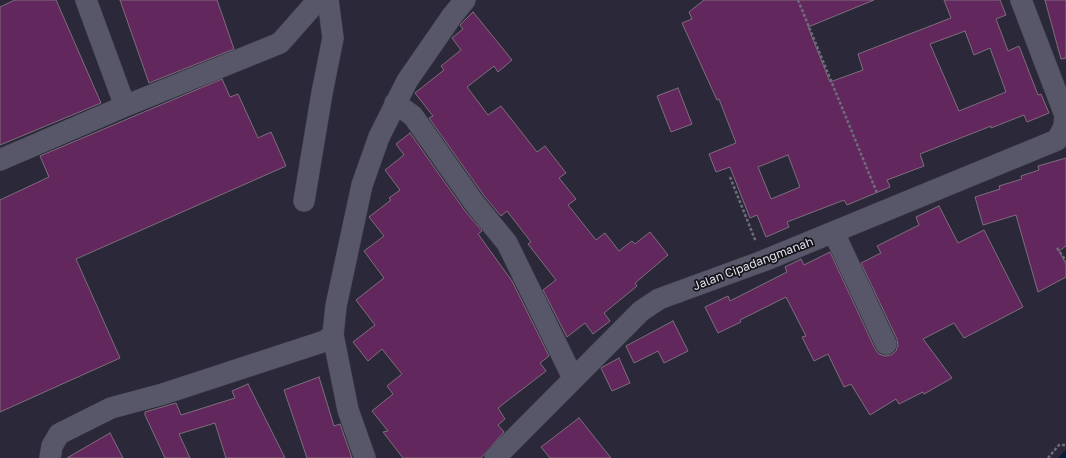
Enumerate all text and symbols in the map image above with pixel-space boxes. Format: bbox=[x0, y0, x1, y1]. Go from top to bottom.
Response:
street label: Jalan Cipadangmanah bbox=[691, 234, 815, 294]

